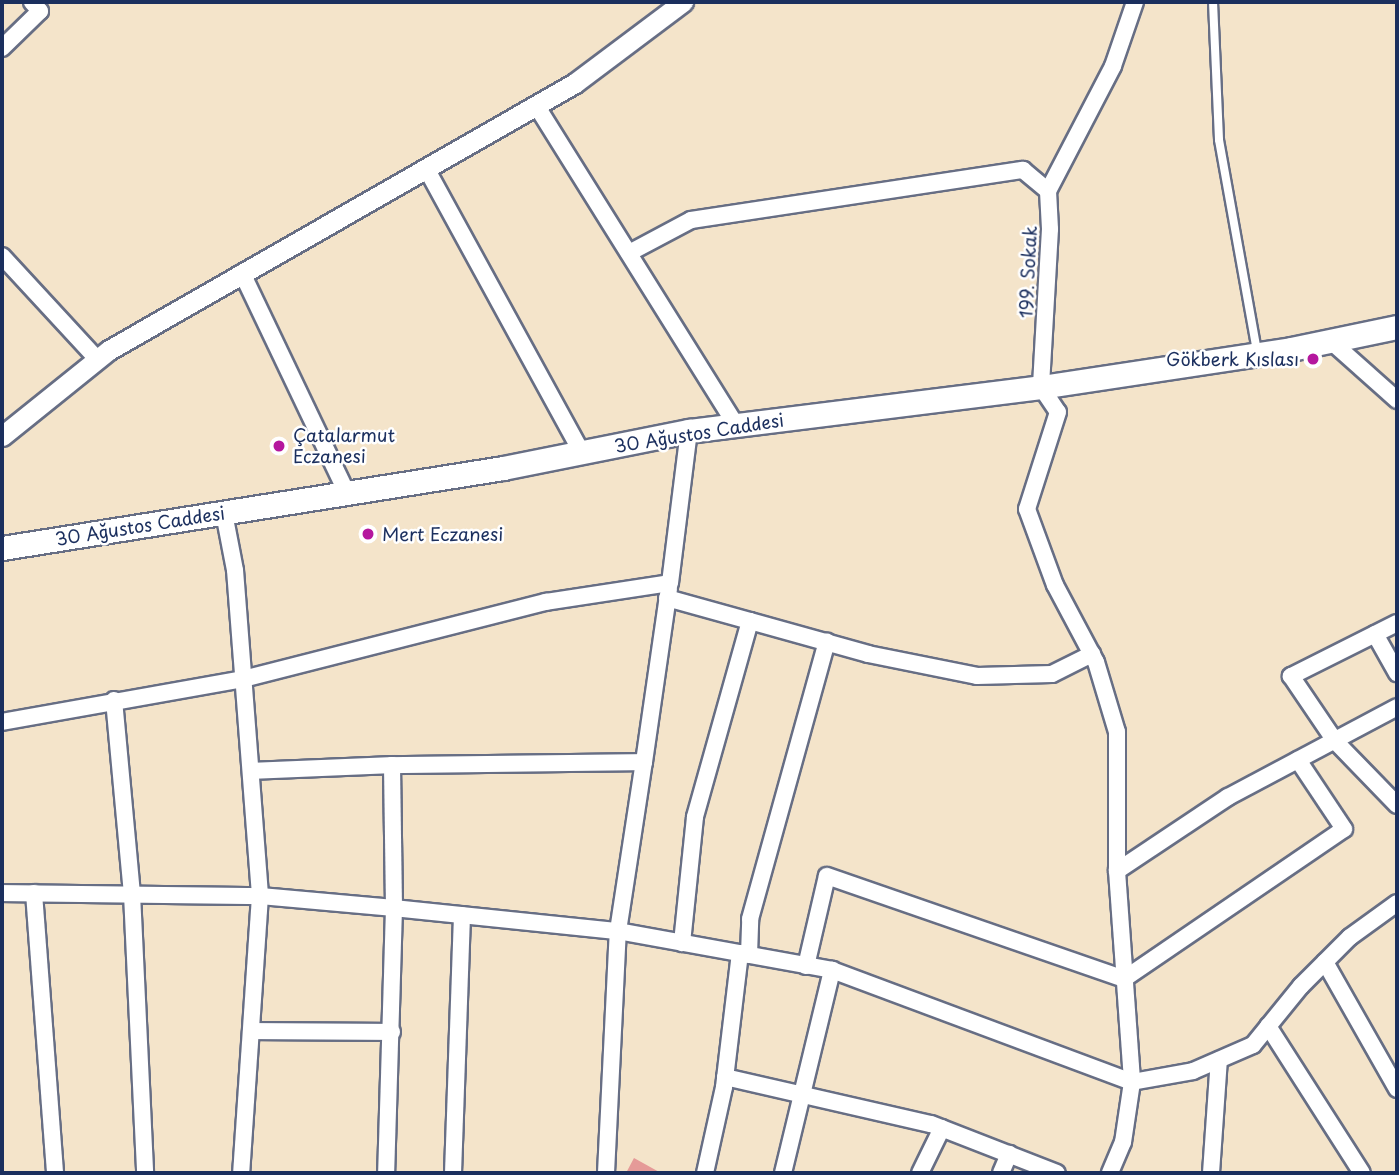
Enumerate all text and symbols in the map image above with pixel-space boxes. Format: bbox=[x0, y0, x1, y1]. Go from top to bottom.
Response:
street label: 199. Sokak bbox=[1015, 225, 1041, 319]
place label: Gökberk Kıslası bbox=[1166, 348, 1299, 370]
marker: Gökberk Kıslası bbox=[1305, 351, 1321, 367]
street label: 30 Ağustos Caddesi bbox=[613, 409, 785, 457]
place label: Çatalarmut Eczanesi bbox=[293, 425, 395, 467]
marker: Çatalarmut Eczanesi bbox=[271, 438, 287, 454]
street label: 30 Ağustos Caddesi bbox=[54, 502, 226, 550]
place label: Mert Eczanesi bbox=[382, 523, 503, 545]
marker: Mert Eczanesi bbox=[360, 526, 376, 542]

